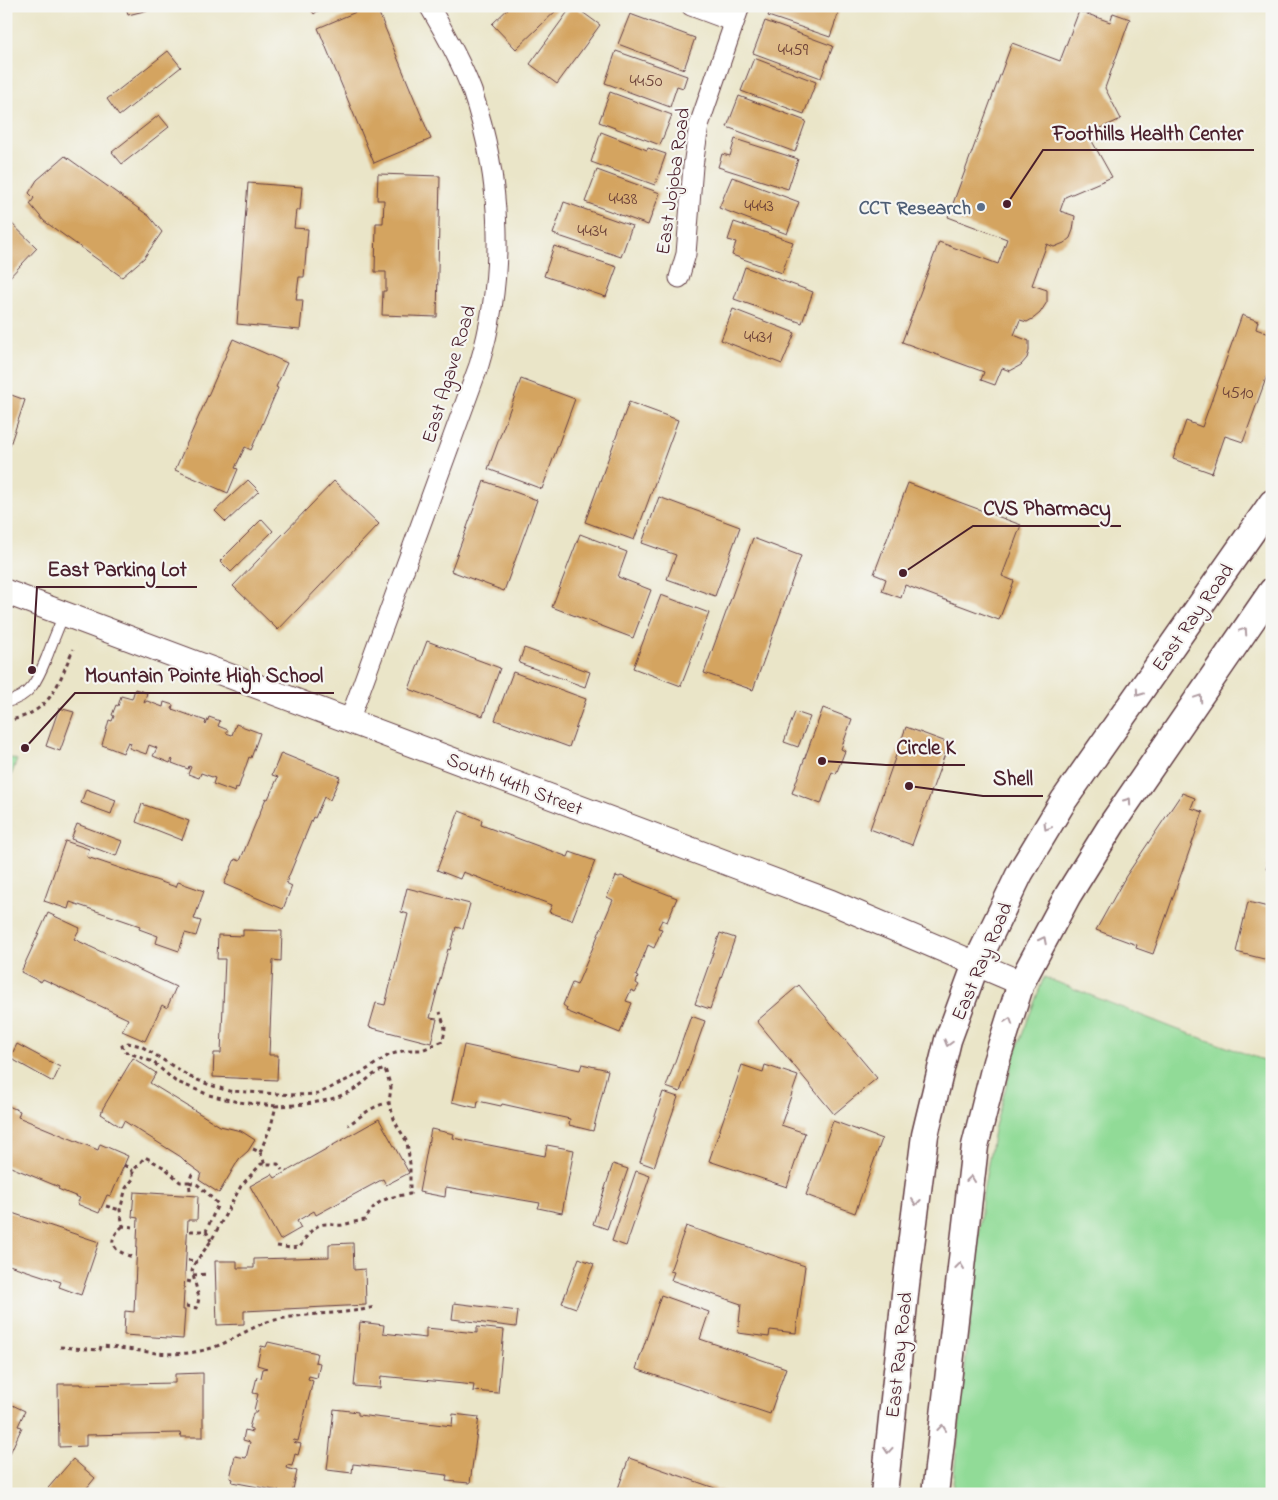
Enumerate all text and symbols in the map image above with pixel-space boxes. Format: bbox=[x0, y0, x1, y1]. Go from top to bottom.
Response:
house number: 4459 bbox=[778, 38, 809, 64]
house number: 4450 bbox=[630, 69, 663, 95]
street label: East Jojoba Road bbox=[650, 106, 699, 257]
callout: Foothills Health Center bbox=[1043, 114, 1254, 150]
text: Foothills Health Center bbox=[1052, 120, 1244, 150]
house number: 4438 bbox=[608, 187, 638, 213]
house number: 4443 bbox=[744, 194, 774, 220]
place label: CCT Research bbox=[859, 195, 971, 224]
marker: CCT Research bbox=[975, 201, 987, 213]
house number: 4434 bbox=[577, 219, 607, 245]
street label: East Agave Road bbox=[416, 302, 486, 448]
house number: 4431 bbox=[744, 325, 772, 351]
house number: 4510 bbox=[1222, 381, 1254, 407]
callout: CVS Pharmacy bbox=[973, 490, 1121, 526]
text: CVS Pharmacy bbox=[983, 495, 1111, 527]
callout: East Parking Lot bbox=[37, 551, 197, 587]
text: East Parking Lot bbox=[47, 556, 188, 588]
street label: East Ray Road bbox=[1146, 558, 1242, 678]
one-way arrow bbox=[1238, 627, 1247, 637]
callout: Mountain Pointe High School bbox=[75, 657, 334, 693]
text: Mountain Pointe High School bbox=[85, 662, 324, 694]
one-way arrow bbox=[1136, 687, 1145, 697]
one-way arrow bbox=[1193, 694, 1202, 703]
callout: Circle K bbox=[886, 729, 965, 765]
text: Circle K bbox=[896, 734, 957, 764]
street label: South 44th Street bbox=[442, 746, 587, 825]
callout: Shell bbox=[983, 760, 1043, 796]
text: Shell bbox=[993, 765, 1033, 795]
one-way arrow bbox=[1122, 797, 1131, 807]
one-way arrow bbox=[1044, 822, 1054, 831]
street label: East Ray Road bbox=[945, 898, 1021, 1026]
one-way arrow bbox=[1037, 936, 1047, 945]
one-way arrow bbox=[1004, 1017, 1014, 1026]
one-way arrow bbox=[943, 1038, 954, 1047]
one-way arrow bbox=[965, 1174, 976, 1182]
one-way arrow bbox=[912, 1197, 922, 1206]
one-way arrow bbox=[955, 1262, 965, 1271]
street label: East Ray Road bbox=[879, 1291, 922, 1420]
one-way arrow bbox=[937, 1424, 948, 1432]
one-way arrow bbox=[883, 1446, 894, 1454]

